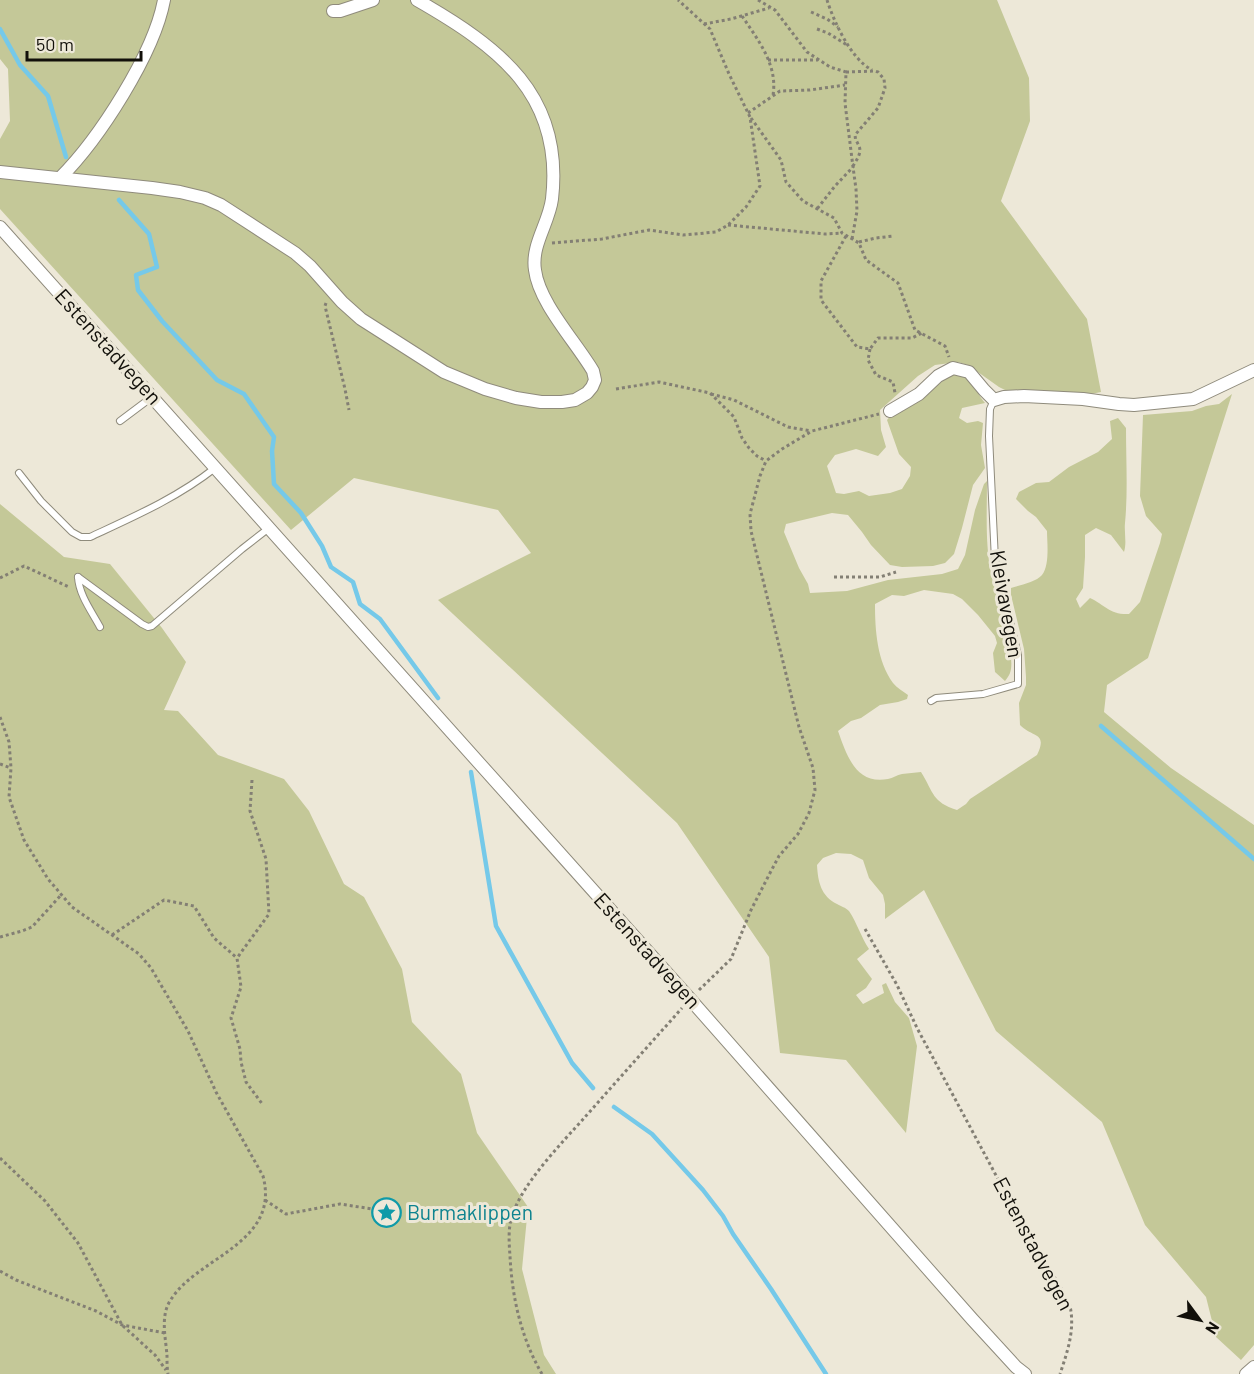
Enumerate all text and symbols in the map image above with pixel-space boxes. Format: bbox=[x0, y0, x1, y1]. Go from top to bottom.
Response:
scale bar bbox=[27, 24, 141, 62]
text: 50 m bbox=[36, 33, 74, 55]
street label: Estenstadvegen bbox=[51, 283, 168, 409]
street label: Kleivavegen bbox=[986, 548, 1029, 660]
street label: Estenstadvegen bbox=[590, 887, 707, 1013]
street label: Estenstadvegen bbox=[989, 1172, 1080, 1314]
place icon: Burmaklippen bbox=[370, 1197, 402, 1229]
place label: Burmaklippen bbox=[407, 1199, 533, 1224]
north arrow bbox=[1170, 1290, 1230, 1350]
text: N bbox=[1202, 1319, 1224, 1338]

